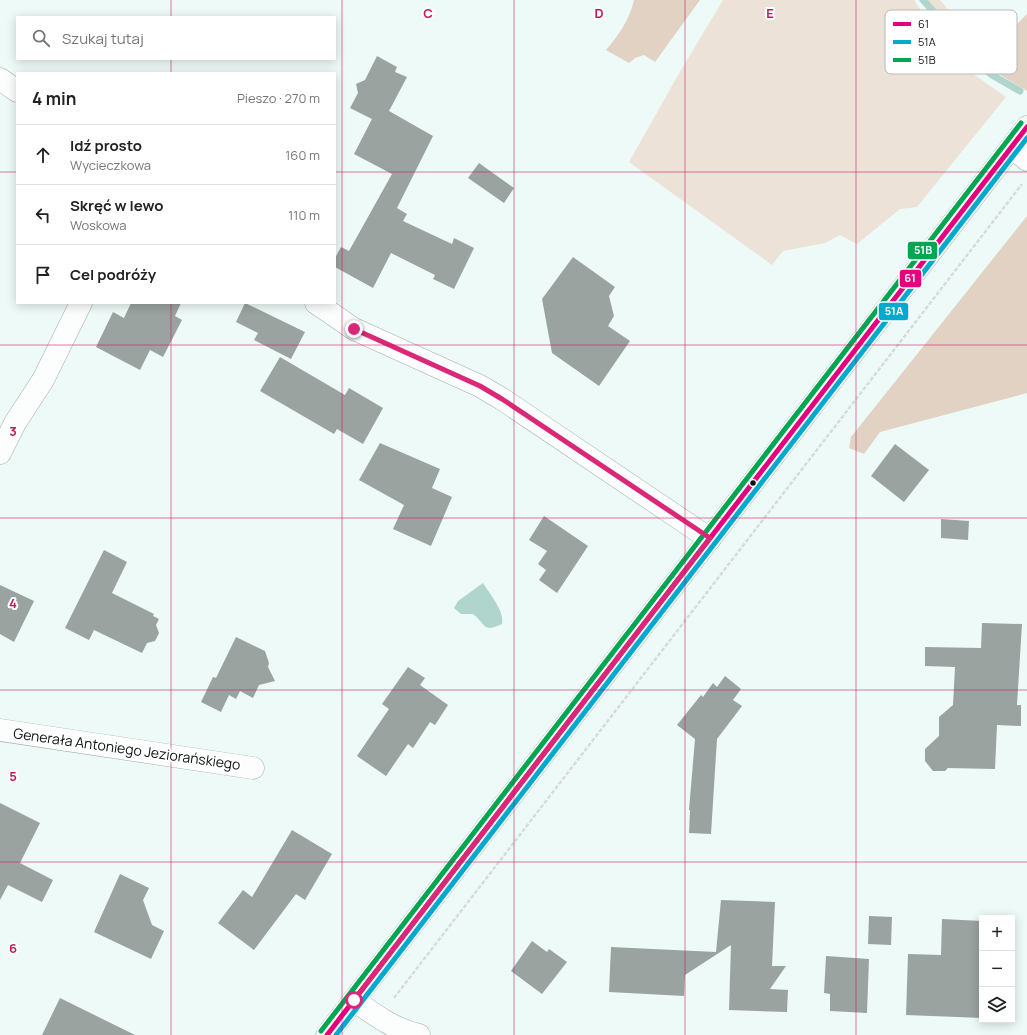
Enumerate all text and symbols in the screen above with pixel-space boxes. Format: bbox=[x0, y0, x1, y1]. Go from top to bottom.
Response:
text: C bbox=[423, 4, 433, 22]
text: D bbox=[594, 4, 604, 22]
text: E bbox=[766, 4, 774, 22]
legend bbox=[885, 10, 1017, 74]
search box bbox=[16, 16, 336, 60]
text: 61 bbox=[918, 16, 929, 31]
icon: search bbox=[30, 27, 52, 49]
text: Szukaj tutaj bbox=[62, 28, 144, 49]
text: 51A bbox=[918, 34, 936, 49]
text: 51B bbox=[918, 52, 936, 67]
text: 4 min bbox=[32, 87, 76, 110]
text: Pieszo · 270 m bbox=[237, 89, 320, 107]
text: Idź prosto bbox=[70, 135, 142, 156]
icon: ahead bbox=[32, 144, 54, 166]
text: 160 m bbox=[285, 146, 320, 164]
text: Wycieczkowa bbox=[70, 156, 151, 174]
text: Skręć w lewo bbox=[70, 195, 164, 216]
icon: left bbox=[32, 204, 54, 226]
text: 110 m bbox=[288, 206, 320, 224]
text: Woskowa bbox=[70, 216, 126, 234]
line badge: 51B bbox=[907, 241, 938, 260]
text: 51B bbox=[914, 242, 932, 257]
icon: arrive bbox=[32, 264, 54, 286]
text: Cel podróży bbox=[70, 264, 156, 285]
line badge: 61 bbox=[899, 269, 922, 288]
text: 61 bbox=[904, 270, 916, 285]
line badge: 51A bbox=[878, 302, 909, 321]
text: 51A bbox=[885, 303, 904, 318]
route end bbox=[345, 320, 363, 338]
text: 3 bbox=[9, 422, 17, 440]
unlabelled marker bbox=[748, 478, 758, 488]
text: 4 bbox=[9, 594, 17, 612]
street label: Generała Antoniego Jeziorańskiego bbox=[12, 723, 242, 774]
text: 5 bbox=[9, 767, 17, 785]
map controls bbox=[979, 915, 1015, 1023]
button: + bbox=[979, 915, 1015, 951]
text: 6 bbox=[9, 939, 17, 957]
button: − bbox=[979, 951, 1015, 987]
button: layers bbox=[979, 987, 1015, 1023]
route start bbox=[345, 991, 363, 1009]

